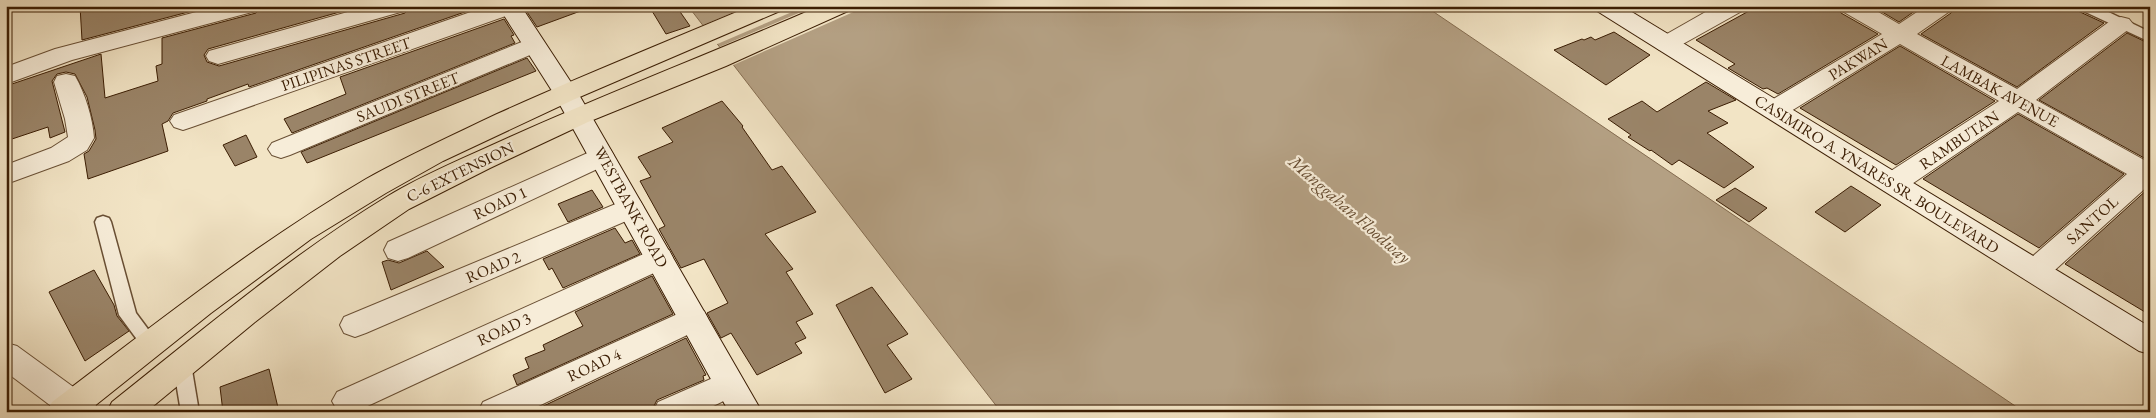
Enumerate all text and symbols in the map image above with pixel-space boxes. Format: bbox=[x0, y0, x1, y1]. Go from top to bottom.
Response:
street label: PILIPINAS STREET bbox=[278, 32, 414, 96]
street label: PAKWAN bbox=[1824, 33, 1892, 85]
street label: LAMBAK AVENUE bbox=[1937, 50, 2063, 132]
street label: SAUDI STREET bbox=[353, 67, 463, 127]
street label: CASIMIRO A. YNARES SR. BOULEVARD bbox=[1751, 90, 2003, 258]
street label: RAMBUTAN bbox=[1915, 105, 2003, 174]
street label: C-6 EXTENSION bbox=[403, 137, 518, 207]
street label: WESTBANK ROAD bbox=[589, 143, 673, 271]
water label: Manggahan Floodway bbox=[1283, 149, 1416, 269]
street label: ROAD 1 bbox=[470, 181, 530, 225]
street label: SANTOL bbox=[2062, 191, 2123, 249]
street label: ROAD 2 bbox=[463, 246, 524, 288]
street label: ROAD 3 bbox=[474, 307, 535, 351]
street label: ROAD 4 bbox=[564, 343, 625, 387]

